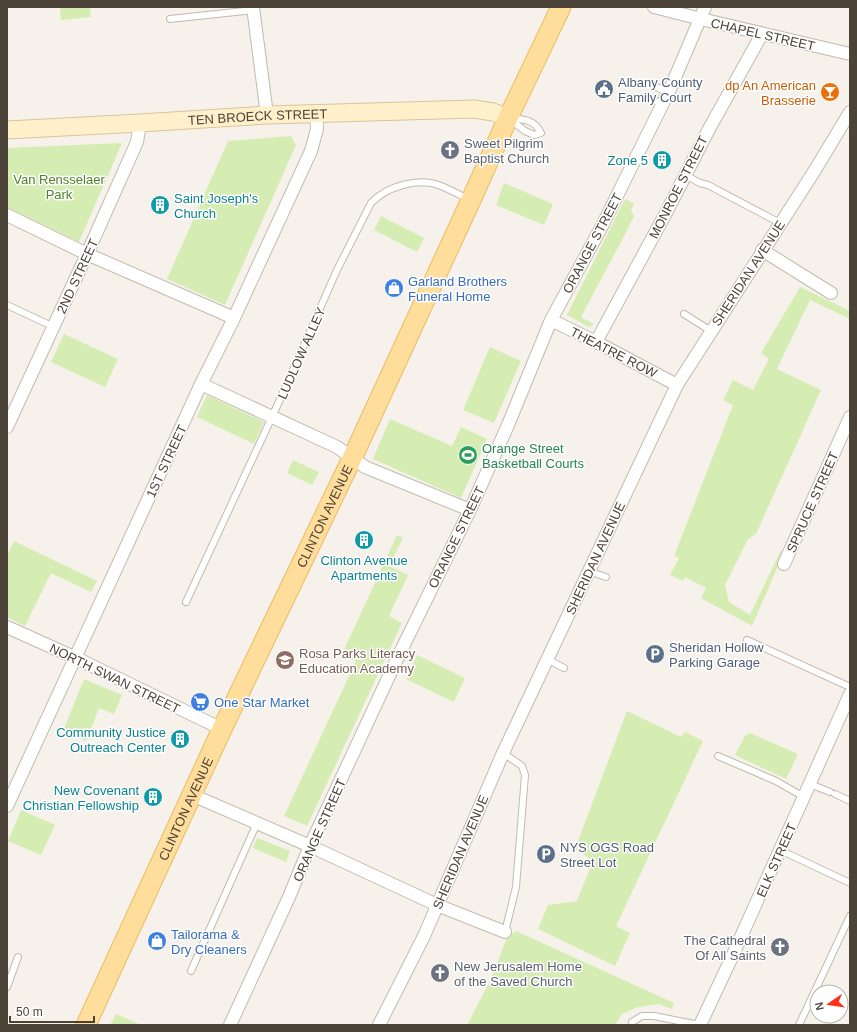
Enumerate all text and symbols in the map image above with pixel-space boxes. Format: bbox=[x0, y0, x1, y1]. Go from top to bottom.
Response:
street label: CHAPEL STREET bbox=[709, 15, 816, 54]
place label: Albany County Family Court bbox=[618, 75, 703, 105]
public building icon: Albany County Family Court bbox=[593, 78, 615, 100]
place label: dp An American Brasserie bbox=[725, 78, 816, 108]
bar icon: dp An American Brasserie bbox=[819, 81, 841, 103]
street label: TEN BROECK STREET bbox=[188, 106, 328, 128]
street label: MONROE STREET bbox=[646, 133, 711, 241]
place label: Sweet Pilgrim Baptist Church bbox=[464, 136, 549, 166]
church icon: Sweet Pilgrim Baptist Church bbox=[439, 139, 461, 161]
building icon: Zone 5 bbox=[651, 149, 673, 171]
place label: Zone 5 bbox=[608, 153, 648, 168]
park label: Van Rensselaer Park bbox=[13, 172, 105, 202]
place label: Saint Joseph's Church bbox=[174, 191, 259, 221]
street label: ORANGE STREET bbox=[560, 191, 625, 296]
building icon: Saint Joseph's Church bbox=[149, 194, 171, 216]
street label: SHERIDAN AVENUE bbox=[709, 218, 788, 329]
street label: 2ND STREET bbox=[54, 236, 101, 316]
place label: Garland Brothers Funeral Home bbox=[408, 274, 507, 304]
shop icon: Garland Brothers Funeral Home bbox=[383, 277, 405, 299]
street label: LUDLOW ALLEY bbox=[274, 305, 329, 401]
street label: THEATRE ROW bbox=[568, 324, 660, 381]
street label: 1ST STREET bbox=[143, 422, 190, 500]
place label: Orange Street Basketball Courts bbox=[482, 441, 584, 471]
sports icon: Orange Street Basketball Courts bbox=[457, 444, 479, 466]
street label: SPRUCE STREET bbox=[783, 449, 842, 555]
street label: CLINTON AVENUE bbox=[294, 462, 356, 570]
street label: ORANGE STREET bbox=[425, 484, 488, 591]
street label: SHERIDAN AVENUE bbox=[563, 499, 628, 617]
building icon: Clinton Avenue Apartments bbox=[353, 529, 375, 551]
place label: Clinton Avenue Apartments bbox=[320, 553, 408, 583]
street label: NORTH SWAN STREET bbox=[47, 640, 182, 717]
place label: Sheridan Hollow Parking Garage bbox=[669, 640, 764, 670]
parking icon: Sheridan Hollow Parking Garage bbox=[644, 643, 666, 665]
place label: Rosa Parks Literacy Education Academy bbox=[299, 646, 416, 676]
school or university icon: Rosa Parks Literacy Education Academy bbox=[274, 649, 296, 671]
supermarket icon: One Star Market bbox=[189, 691, 211, 713]
place label: One Star Market bbox=[214, 695, 310, 710]
place label: Community Justice Outreach Center bbox=[56, 725, 167, 755]
building icon: Community Justice Outreach Center bbox=[169, 728, 191, 750]
street label: CLINTON AVENUE bbox=[156, 754, 216, 863]
street label: ORANGE STREET bbox=[290, 776, 349, 884]
place label: New Covenant Christian Fellowship bbox=[23, 783, 139, 813]
building icon: New Covenant Christian Fellowship bbox=[142, 786, 164, 808]
street label: SHERIDAN AVENUE bbox=[430, 793, 491, 912]
street label: ELK STREET bbox=[753, 821, 799, 900]
place label: NYS OGS Road Street Lot bbox=[560, 840, 654, 870]
parking icon: NYS OGS Road Street Lot bbox=[535, 843, 557, 865]
place label: Tailorama & Dry Cleaners bbox=[171, 927, 247, 957]
shop icon: Tailorama & Dry Cleaners bbox=[146, 930, 168, 952]
place label: The Cathedral Of All Saints bbox=[684, 933, 766, 963]
church icon: The Cathedral Of All Saints bbox=[769, 936, 791, 958]
place label: New Jerusalem Home of the Saved Church bbox=[454, 959, 582, 989]
church icon: New Jerusalem Home of the Saved Church bbox=[429, 962, 451, 984]
north arrow bbox=[809, 984, 849, 1024]
scale bar bbox=[10, 998, 94, 1024]
text: N bbox=[813, 1001, 826, 1011]
text: 50 m bbox=[16, 1005, 43, 1019]

